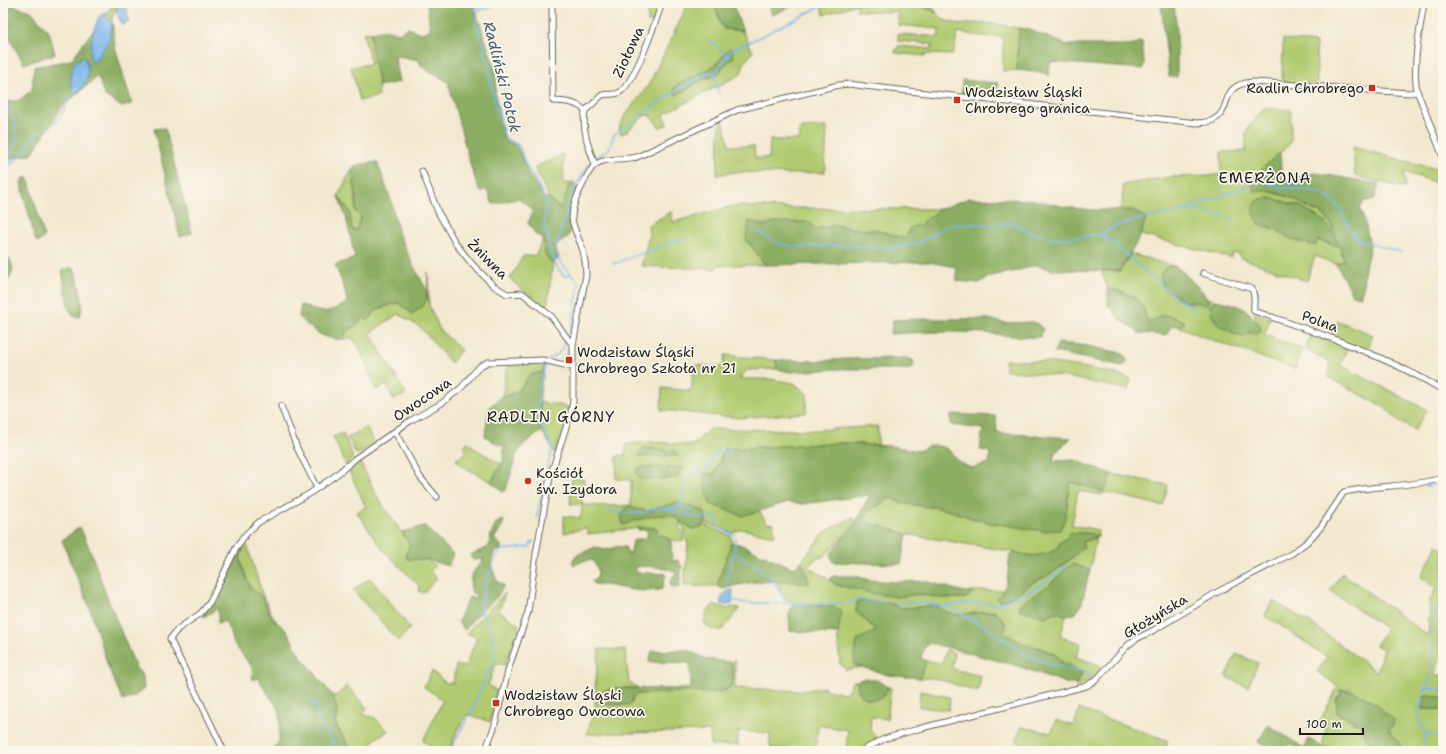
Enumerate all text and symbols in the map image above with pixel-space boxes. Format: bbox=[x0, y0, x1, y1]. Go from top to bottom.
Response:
water label: Radliński Potok bbox=[479, 19, 526, 135]
street label: Ziołowa bbox=[608, 23, 648, 81]
place label: Radlin Chrobrego bbox=[1246, 79, 1364, 97]
place label: Wodzisław Śląski Chrobrego granica bbox=[965, 83, 1090, 117]
marker: Radlin Chrobrego bbox=[1367, 83, 1377, 93]
marker: Wodzisław Śląski Chrobrego granica bbox=[952, 95, 962, 105]
district label: EMERŻONA bbox=[1219, 168, 1311, 188]
street label: Żniwna bbox=[464, 235, 512, 283]
street label: Polna bbox=[1299, 306, 1341, 336]
place label: Wodzisław Śląski Chrobrego Szkoła nr 21 bbox=[577, 343, 736, 377]
marker: Wodzisław Śląski Chrobrego Szkoła nr 21 bbox=[564, 355, 574, 365]
street label: Owocowa bbox=[389, 373, 455, 425]
district label: RADLIN GÓRNY bbox=[487, 406, 615, 427]
place label: Kościół św. Izydora bbox=[536, 464, 617, 498]
marker: Kościół św. Izydora bbox=[523, 476, 533, 486]
street label: Głożyńska bbox=[1120, 590, 1191, 642]
place label: Wodzisław Śląski Chrobrego Owocowa bbox=[504, 686, 645, 720]
marker: Wodzisław Śląski Chrobrego Owocowa bbox=[491, 698, 501, 708]
scale bar bbox=[1300, 710, 1363, 736]
text: 100 m bbox=[1306, 716, 1342, 732]

